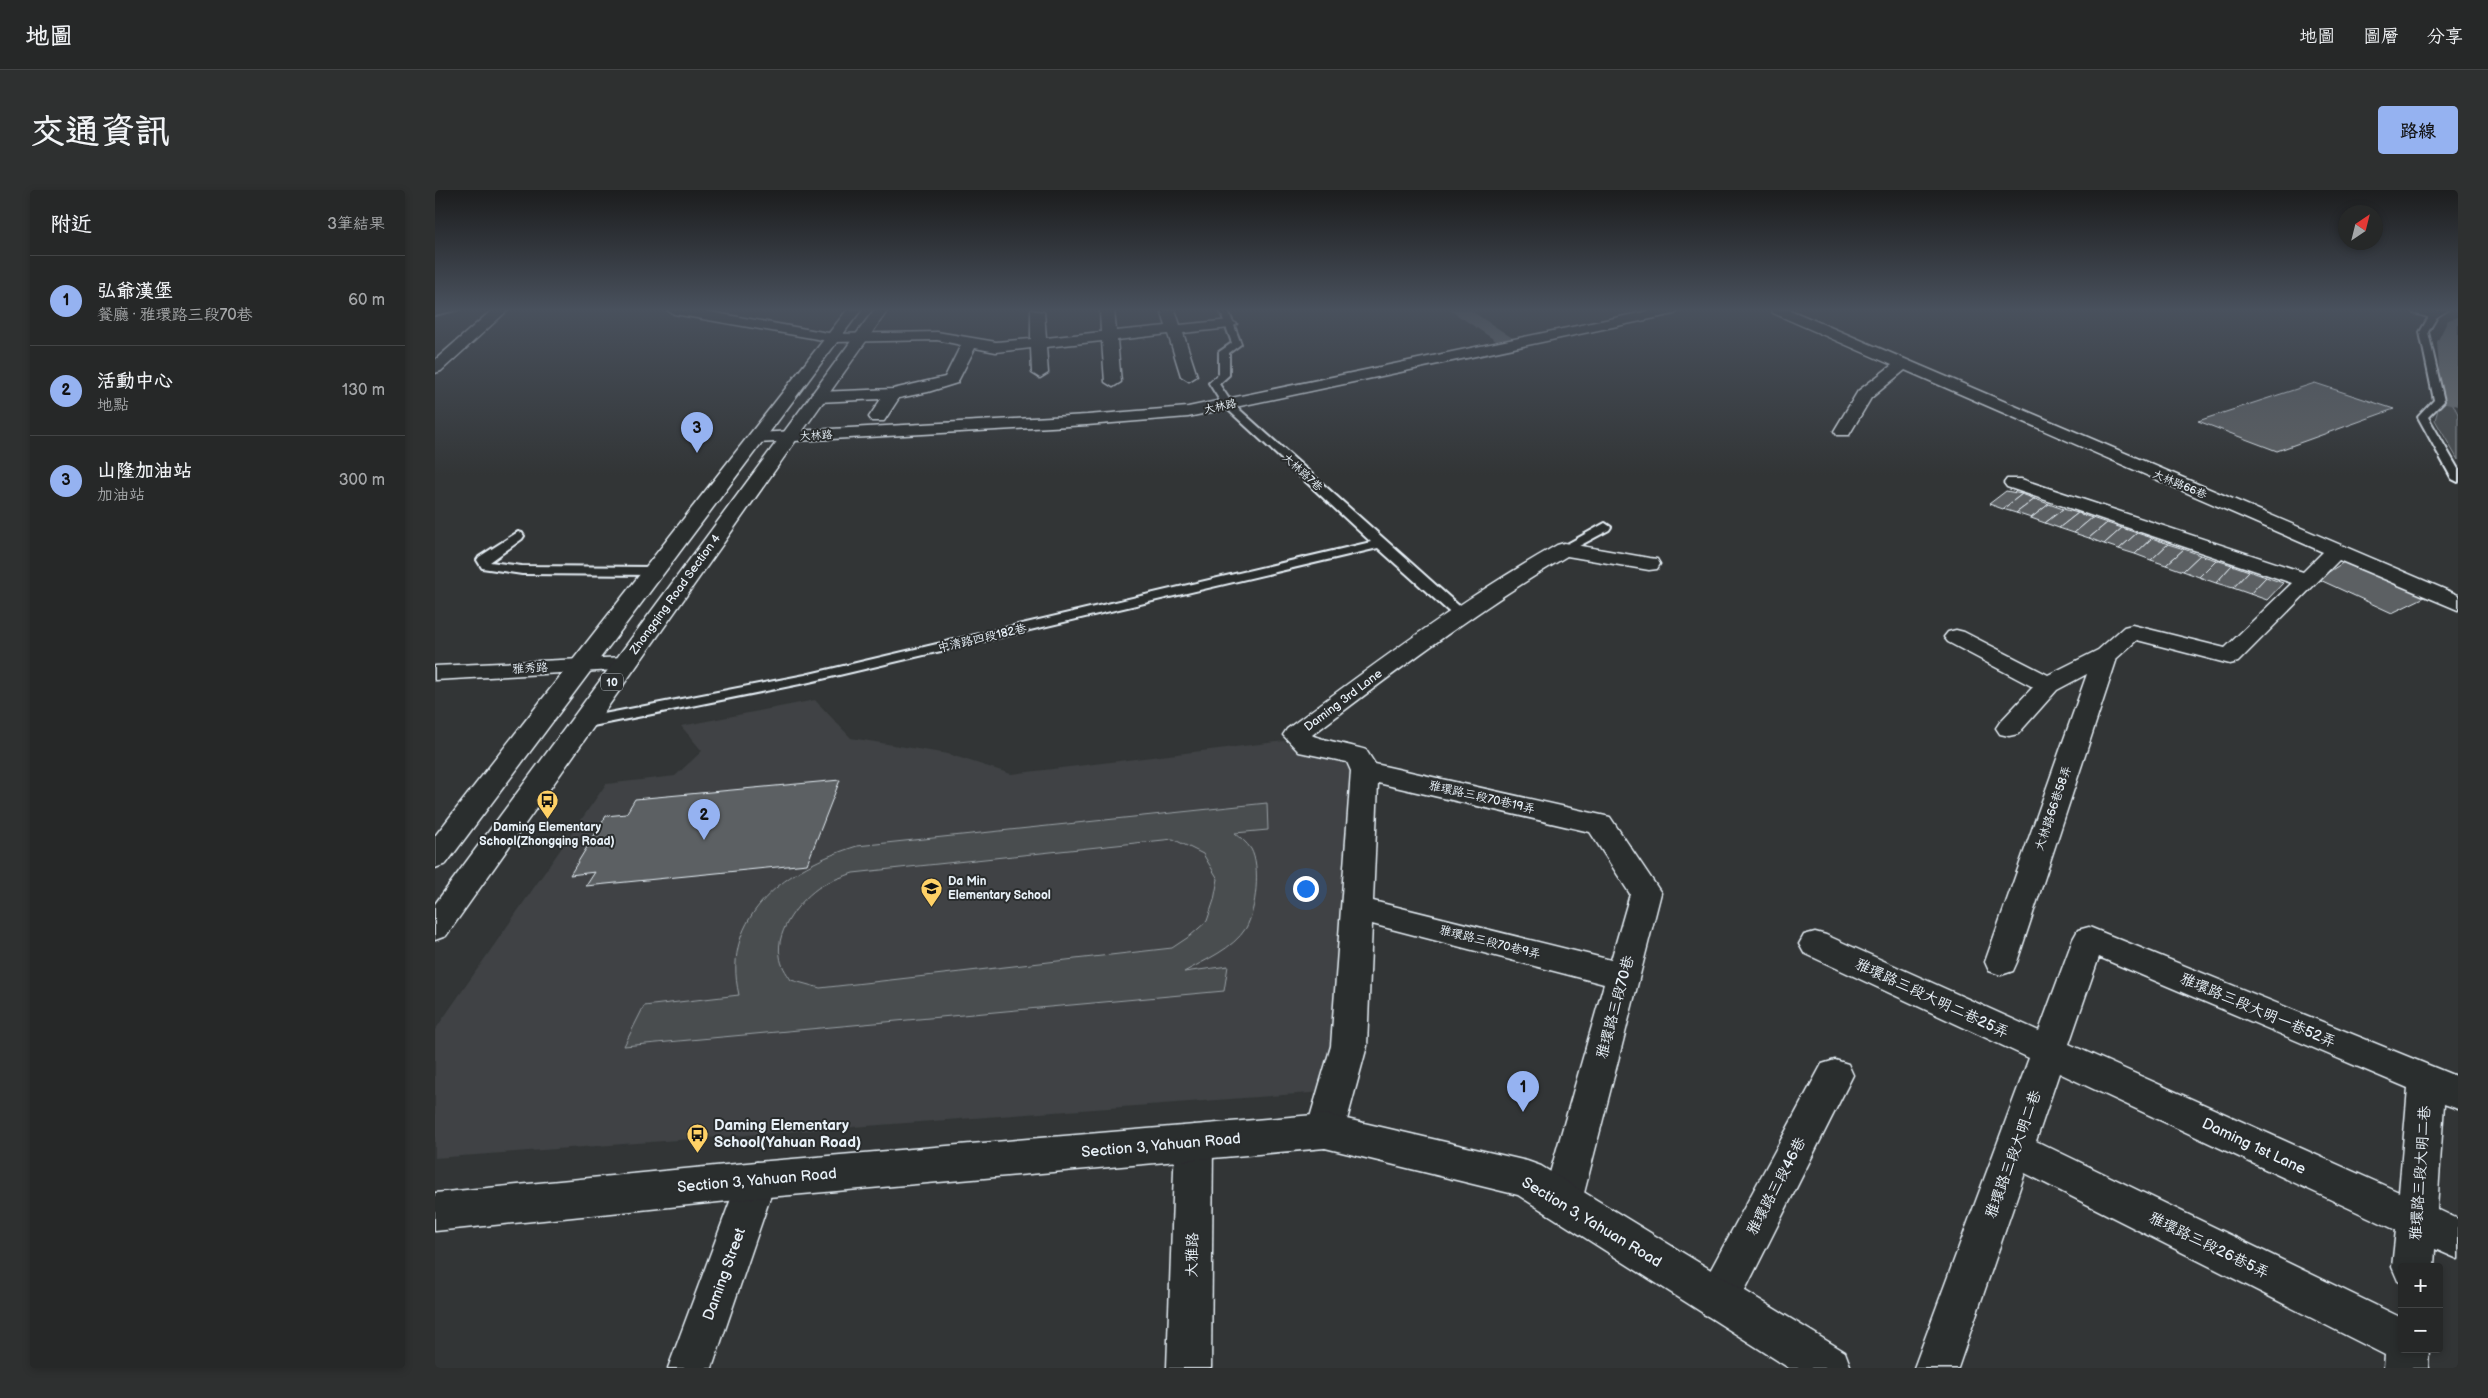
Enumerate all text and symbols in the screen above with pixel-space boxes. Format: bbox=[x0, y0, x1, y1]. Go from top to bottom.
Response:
text: 地圖 bbox=[25, 22, 73, 51]
text: 地圖 bbox=[2299, 26, 2335, 47]
text: 圖層 bbox=[2363, 26, 2399, 47]
text: 分享 bbox=[2427, 26, 2463, 47]
button: 路線 bbox=[2378, 106, 2458, 154]
text: 交通資訊 bbox=[30, 111, 170, 154]
north arrow bbox=[2338, 205, 2383, 250]
text: 附近 bbox=[50, 212, 92, 237]
text: 3筆結果 bbox=[327, 215, 385, 234]
text: 弘爺漢堡 bbox=[97, 280, 173, 303]
text: 1 bbox=[63, 291, 69, 310]
text: 60 m bbox=[348, 291, 385, 310]
text: 餐廳 · 雅環路三段70巷 bbox=[97, 306, 253, 325]
text: 活動中心 bbox=[97, 370, 173, 393]
text: 2 bbox=[61, 381, 71, 400]
text: 130 m bbox=[342, 381, 385, 400]
text: 地點 bbox=[97, 396, 129, 415]
street label: 大林路 bbox=[1203, 397, 1238, 416]
pin: 3 bbox=[681, 412, 713, 453]
street label: 大林路 bbox=[799, 428, 833, 443]
street label: 大林路7巷 bbox=[1280, 451, 1325, 494]
text: 山隆加油站 bbox=[97, 460, 192, 483]
street label: 大林路66巷 bbox=[2151, 467, 2209, 502]
text: 3 bbox=[61, 471, 71, 490]
text: 300 m bbox=[339, 471, 385, 490]
text: 加油站 bbox=[97, 486, 145, 505]
street label: Zhongqing Road Section 4 bbox=[626, 531, 724, 658]
street label: 中清路四段182巷 bbox=[936, 621, 1028, 656]
street label: 雅秀路 bbox=[512, 660, 548, 677]
street label: Daming 3rd Lane bbox=[1301, 666, 1385, 735]
road number: 10 bbox=[601, 674, 623, 691]
street label: 大林路66巷58弄 bbox=[2032, 764, 2075, 852]
street label: 雅環路三段70巷19弄 bbox=[1427, 778, 1536, 817]
bus stop icon: Daming Elementary School(Zhongqing Road) bbox=[535, 788, 559, 819]
pin: 2 bbox=[688, 799, 720, 840]
place label: Daming Elementary School(Zhongqing Road) bbox=[479, 820, 615, 849]
place label: Da Min Elementary School bbox=[948, 874, 1051, 903]
school or university icon: Da Min Elementary School bbox=[920, 876, 944, 907]
your location bbox=[1293, 876, 1319, 902]
street label: 雅環路三段70巷9弄 bbox=[1438, 923, 1542, 962]
street label: 雅環路三段70巷 bbox=[1593, 953, 1638, 1061]
street label: 雅環路三段大明二巷25弄 bbox=[1852, 954, 2012, 1042]
street label: 雅環路三段大明一巷52弄 bbox=[2177, 969, 2339, 1052]
pin: 1 bbox=[1507, 1071, 1539, 1112]
street label: 雅環路三段大明二巷 bbox=[1981, 1087, 2045, 1221]
street label: 雅環路三段大明二巷 bbox=[2406, 1105, 2435, 1241]
street label: Daming 1st Lane bbox=[2199, 1114, 2309, 1179]
place label: Daming Elementary School(Yahuan Road) bbox=[714, 1116, 861, 1152]
bus stop icon: Daming Elementary School(Yahuan Road) bbox=[686, 1122, 710, 1153]
street label: Section 3, Yahuan Road bbox=[1081, 1129, 1242, 1162]
street label: 雅環路三段46巷 bbox=[1743, 1134, 1810, 1239]
street label: Section 3, Yahuan Road bbox=[677, 1164, 838, 1197]
street label: Section 3, Yahuan Road bbox=[1518, 1173, 1665, 1272]
street label: 雅環路三段26巷5弄 bbox=[2145, 1208, 2272, 1283]
street label: Daming Street bbox=[699, 1225, 750, 1323]
street label: 大雅路 bbox=[1183, 1232, 1202, 1278]
map controls bbox=[2398, 1263, 2443, 1353]
button: + bbox=[2398, 1263, 2443, 1308]
button: − bbox=[2398, 1308, 2443, 1353]

